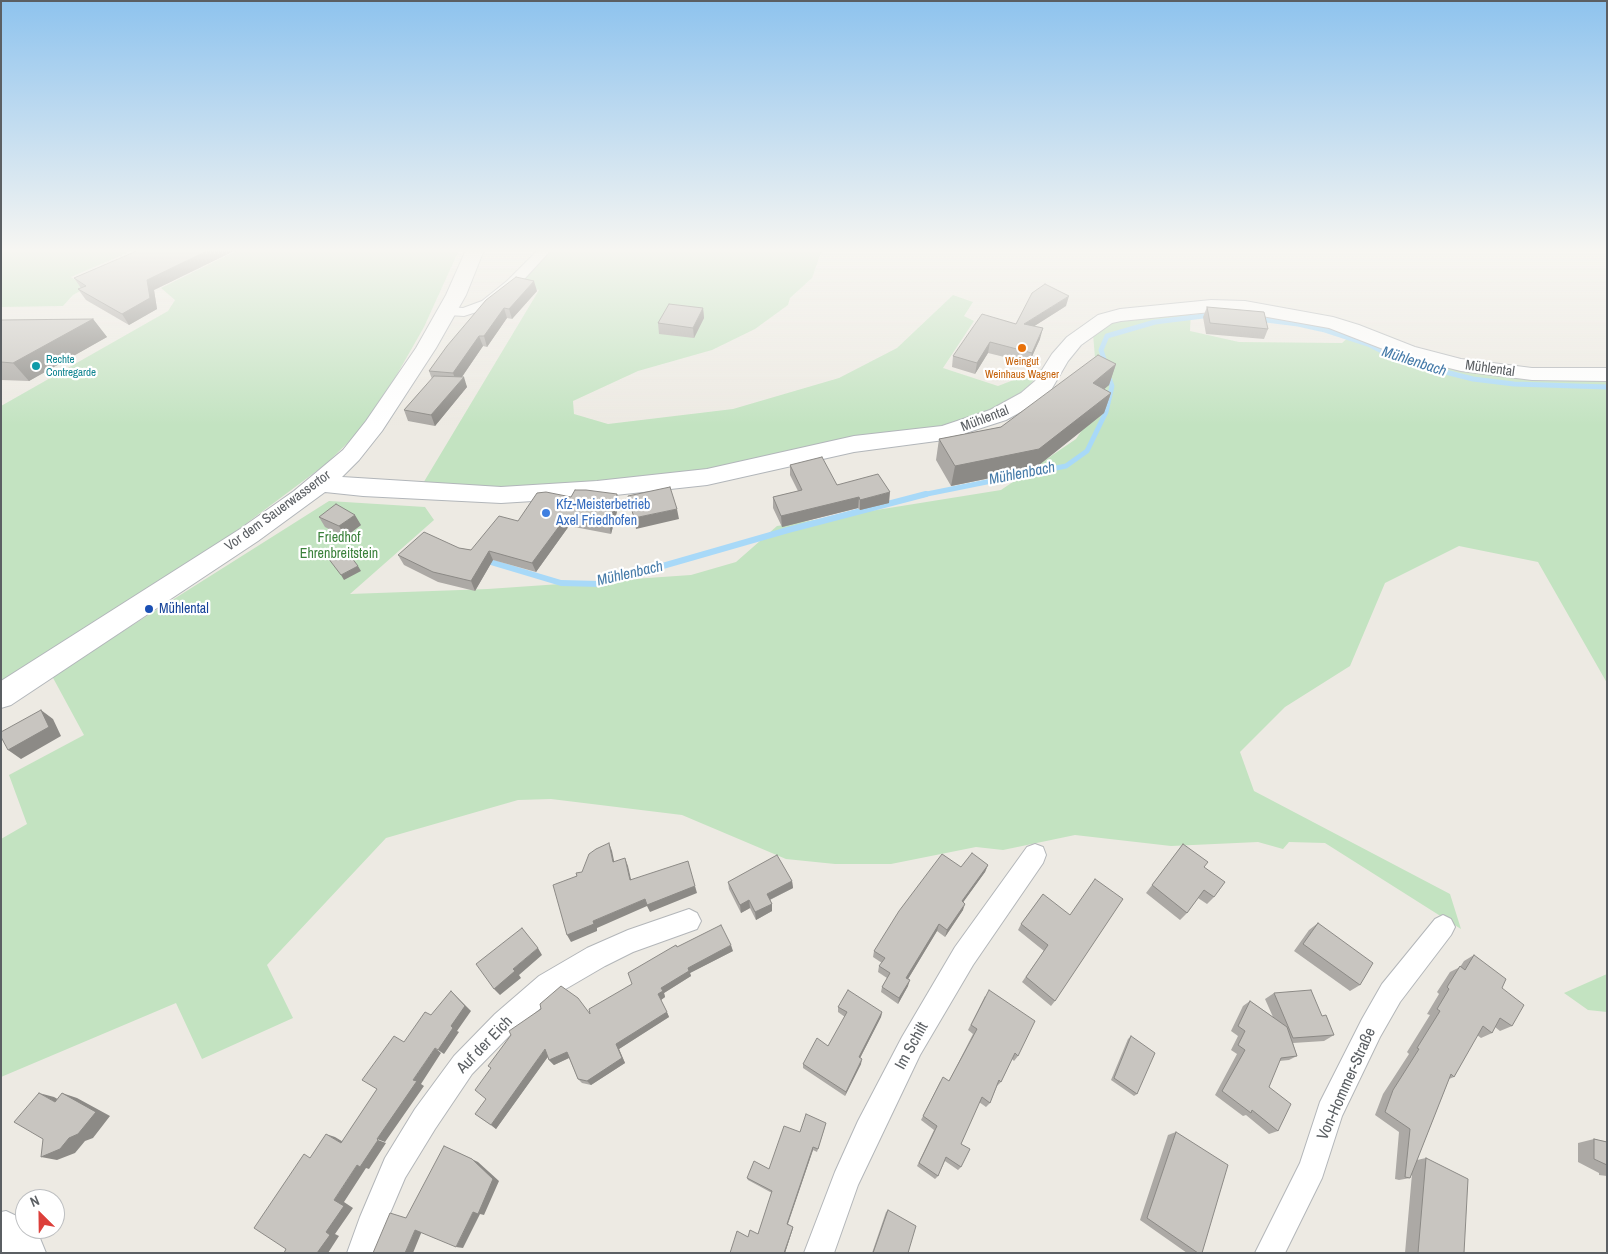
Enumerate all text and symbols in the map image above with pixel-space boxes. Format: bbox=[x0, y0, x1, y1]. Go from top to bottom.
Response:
marker: Weingut Weinhaus Wagner bbox=[1016, 342, 1028, 354]
water label: Mühlenbach bbox=[1379, 343, 1449, 381]
place label: Rechte Contregarde bbox=[46, 353, 96, 379]
place label: Weingut Weinhaus Wagner bbox=[985, 355, 1059, 381]
street label: Mühlental bbox=[1464, 357, 1516, 381]
marker: Rechte Contregarde bbox=[30, 360, 42, 372]
street label: Mühlental bbox=[959, 402, 1011, 436]
water label: Mühlenbach bbox=[987, 459, 1057, 489]
street label: Vor dem Sauerwassertor bbox=[222, 467, 334, 555]
place label: Kfz-Meisterbetrieb Axel Friedhofen bbox=[556, 497, 650, 530]
marker: Kfz-Meisterbetrieb Axel Friedhofen bbox=[540, 507, 552, 519]
park label: Friedhof Ehrenbreitstein bbox=[300, 530, 378, 562]
water label: Mühlenbach bbox=[595, 558, 665, 590]
place label: Mühlental bbox=[159, 601, 209, 617]
marker: Mühlental bbox=[143, 603, 155, 615]
street label: Auf der Eich bbox=[453, 1012, 517, 1078]
street label: Im Schilt bbox=[891, 1019, 933, 1073]
street label: Von-Hommer-Straße bbox=[1314, 1025, 1380, 1143]
north arrow bbox=[15, 1189, 65, 1239]
text: N bbox=[27, 1191, 42, 1211]

